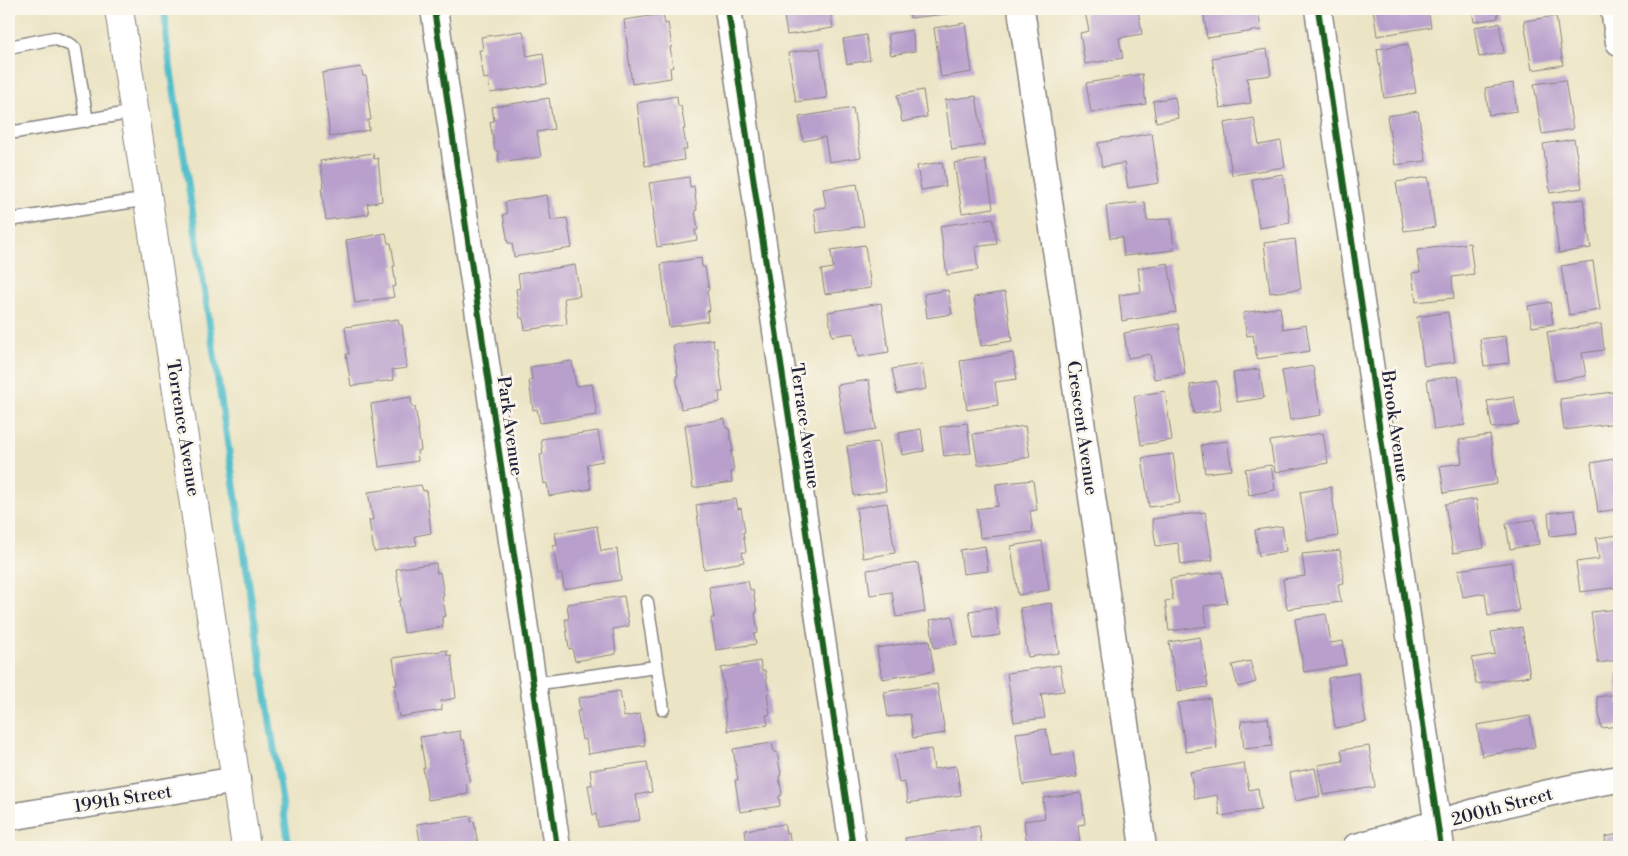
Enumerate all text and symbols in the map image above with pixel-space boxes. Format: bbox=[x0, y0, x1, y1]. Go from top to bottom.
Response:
street label: Torrence Avenue bbox=[161, 358, 205, 498]
street label: Crescent Avenue bbox=[1061, 359, 1103, 497]
street label: Terrace Avenue bbox=[785, 362, 825, 490]
street label: Brook Avenue bbox=[1376, 368, 1414, 483]
street label: Park Avenue bbox=[492, 375, 528, 477]
street label: 199th Street bbox=[72, 780, 174, 818]
street label: 200th Street bbox=[1449, 782, 1556, 832]

